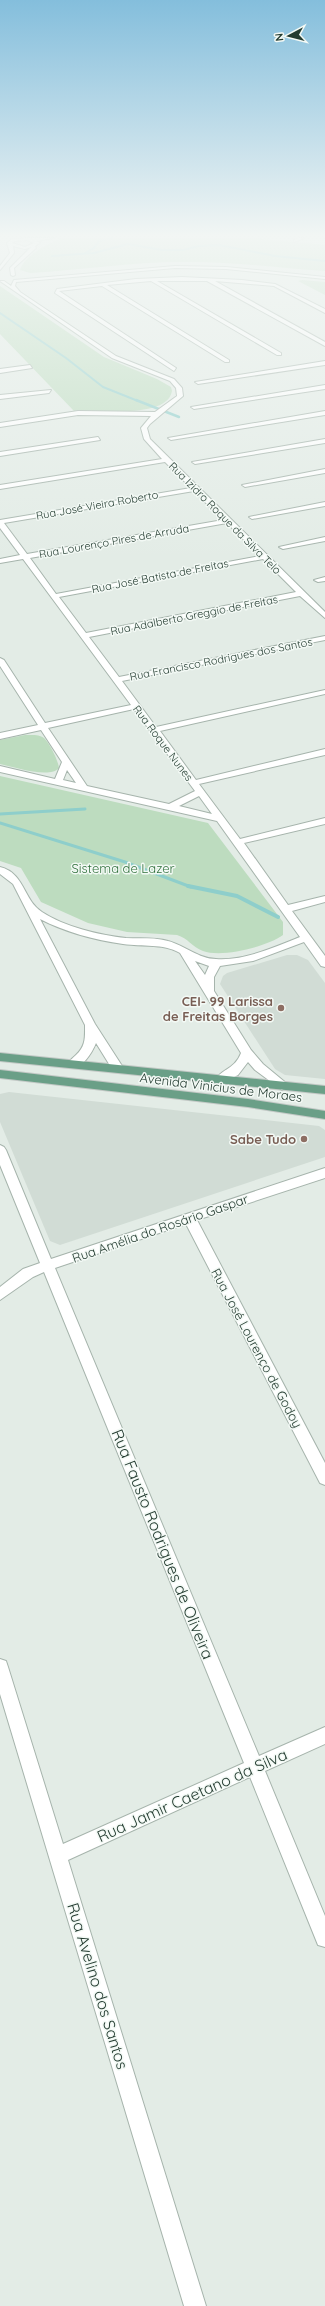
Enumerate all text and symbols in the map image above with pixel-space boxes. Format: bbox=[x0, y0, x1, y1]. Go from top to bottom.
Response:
north arrow bbox=[269, 16, 309, 56]
text: N bbox=[272, 32, 287, 42]
street label: Rua Izidro Roque da Silva Telo bbox=[166, 459, 284, 577]
street label: Rua José Vieira Roberto bbox=[35, 487, 160, 523]
street label: Rua Lourenço Pires de Arruda bbox=[38, 521, 190, 561]
street label: Rua José Batista de Freitas bbox=[90, 556, 230, 596]
street label: Rua Adalberto Greggio de Freitas bbox=[109, 592, 279, 638]
street label: Rua Francisco Rodrigues dos Santos bbox=[128, 634, 314, 684]
street label: Rua Roque Nunes bbox=[130, 702, 196, 784]
park label: Sistema de Lazer bbox=[71, 860, 175, 876]
place label: CEI- 99 Larissa de Freitas Borges bbox=[163, 993, 273, 1024]
marker: CEI- 99 Larissa de Freitas Borges bbox=[276, 1003, 286, 1013]
street label: Avenida Vinicius de Moraes bbox=[139, 1069, 303, 1105]
place label: Sabe Tudo bbox=[230, 1131, 296, 1147]
marker: Sabe Tudo bbox=[299, 1134, 309, 1144]
street label: Rua Amélia do Rosário Gaspar bbox=[70, 1190, 250, 1266]
street label: Rua José Lourenço de Godoy bbox=[208, 1266, 306, 1430]
street label: Rua Fausto Rodrigues de Oliveira bbox=[108, 1426, 218, 1662]
street label: Rua Jamir Caetano da Silva bbox=[94, 1744, 290, 1846]
street label: Rua Avelino dos Santos bbox=[63, 1900, 133, 2072]

